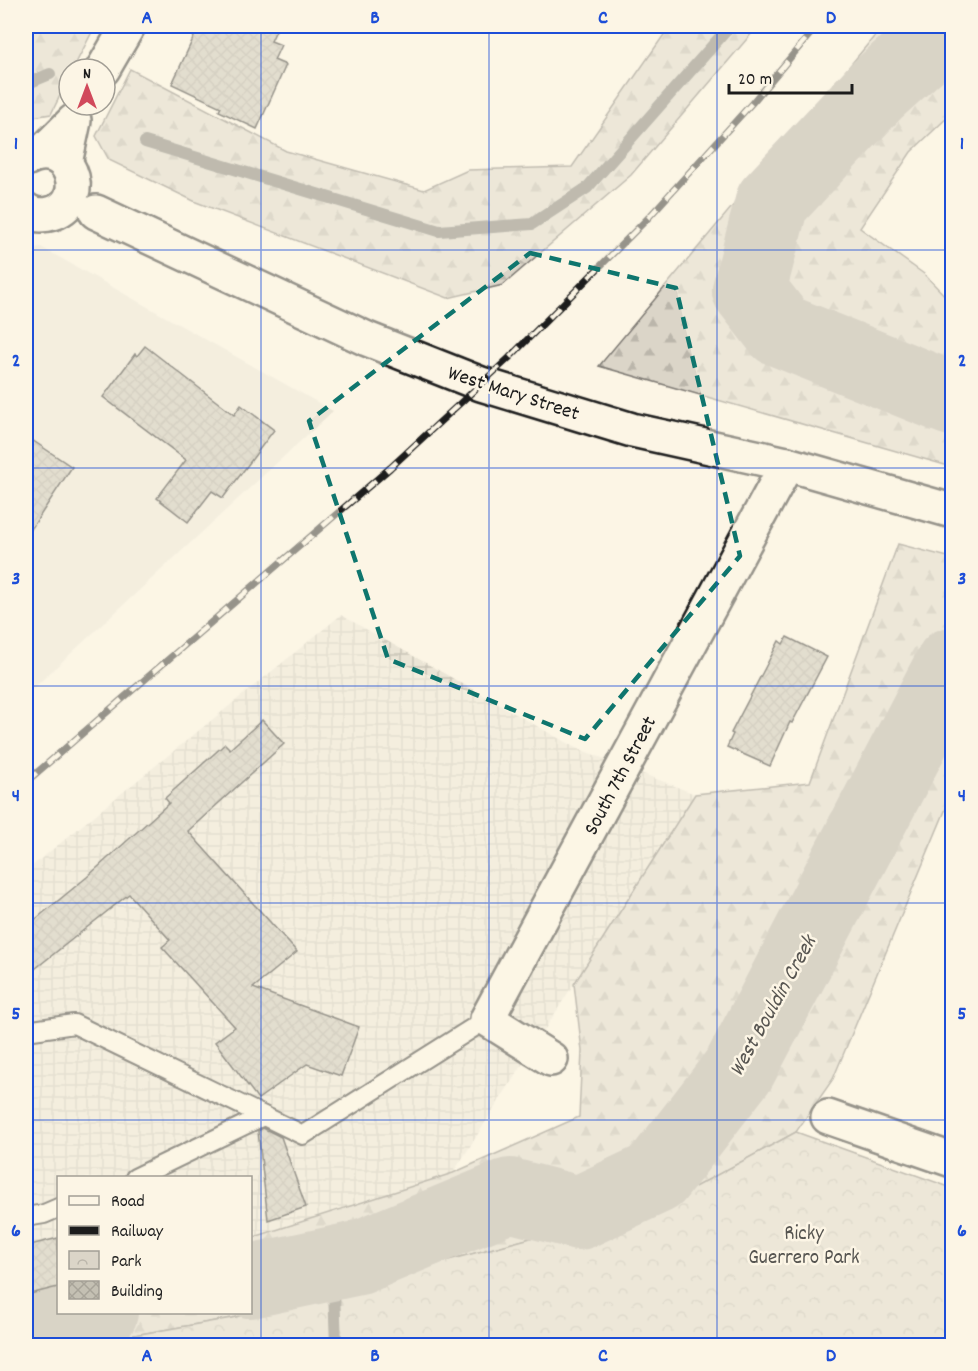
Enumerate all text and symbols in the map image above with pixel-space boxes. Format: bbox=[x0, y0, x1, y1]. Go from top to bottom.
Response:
text: A bbox=[142, 5, 153, 33]
text: B bbox=[370, 5, 380, 33]
text: C bbox=[598, 5, 608, 33]
text: D bbox=[826, 5, 837, 33]
north arrow bbox=[57, 57, 117, 117]
scale bar bbox=[729, 57, 852, 95]
text: N bbox=[83, 63, 91, 86]
text: 20 m bbox=[738, 68, 772, 93]
text: 1 bbox=[14, 131, 18, 159]
text: 1 bbox=[960, 131, 964, 159]
text: 2 bbox=[12, 348, 20, 376]
text: 2 bbox=[958, 348, 966, 376]
street label: West Mary Street bbox=[443, 359, 583, 430]
text: 3 bbox=[12, 566, 20, 594]
text: 3 bbox=[958, 566, 966, 594]
street label: South 7th Street bbox=[578, 711, 666, 841]
text: 4 bbox=[12, 783, 20, 811]
text: 4 bbox=[958, 783, 966, 811]
water label: West Bouldin Creek bbox=[723, 929, 827, 1083]
text: 5 bbox=[11, 1001, 21, 1029]
text: 5 bbox=[957, 1001, 967, 1029]
legend bbox=[57, 1176, 252, 1314]
text: Road bbox=[111, 1190, 145, 1215]
text: 6 bbox=[11, 1218, 21, 1246]
text: 6 bbox=[957, 1218, 967, 1246]
text: Railway bbox=[111, 1220, 164, 1245]
park label: Ricky Guerrero Park bbox=[748, 1220, 860, 1274]
text: Park bbox=[111, 1250, 142, 1275]
text: Building bbox=[111, 1280, 163, 1305]
text: A bbox=[142, 1343, 153, 1371]
text: B bbox=[370, 1343, 380, 1371]
text: C bbox=[598, 1343, 608, 1371]
text: D bbox=[826, 1343, 837, 1371]

